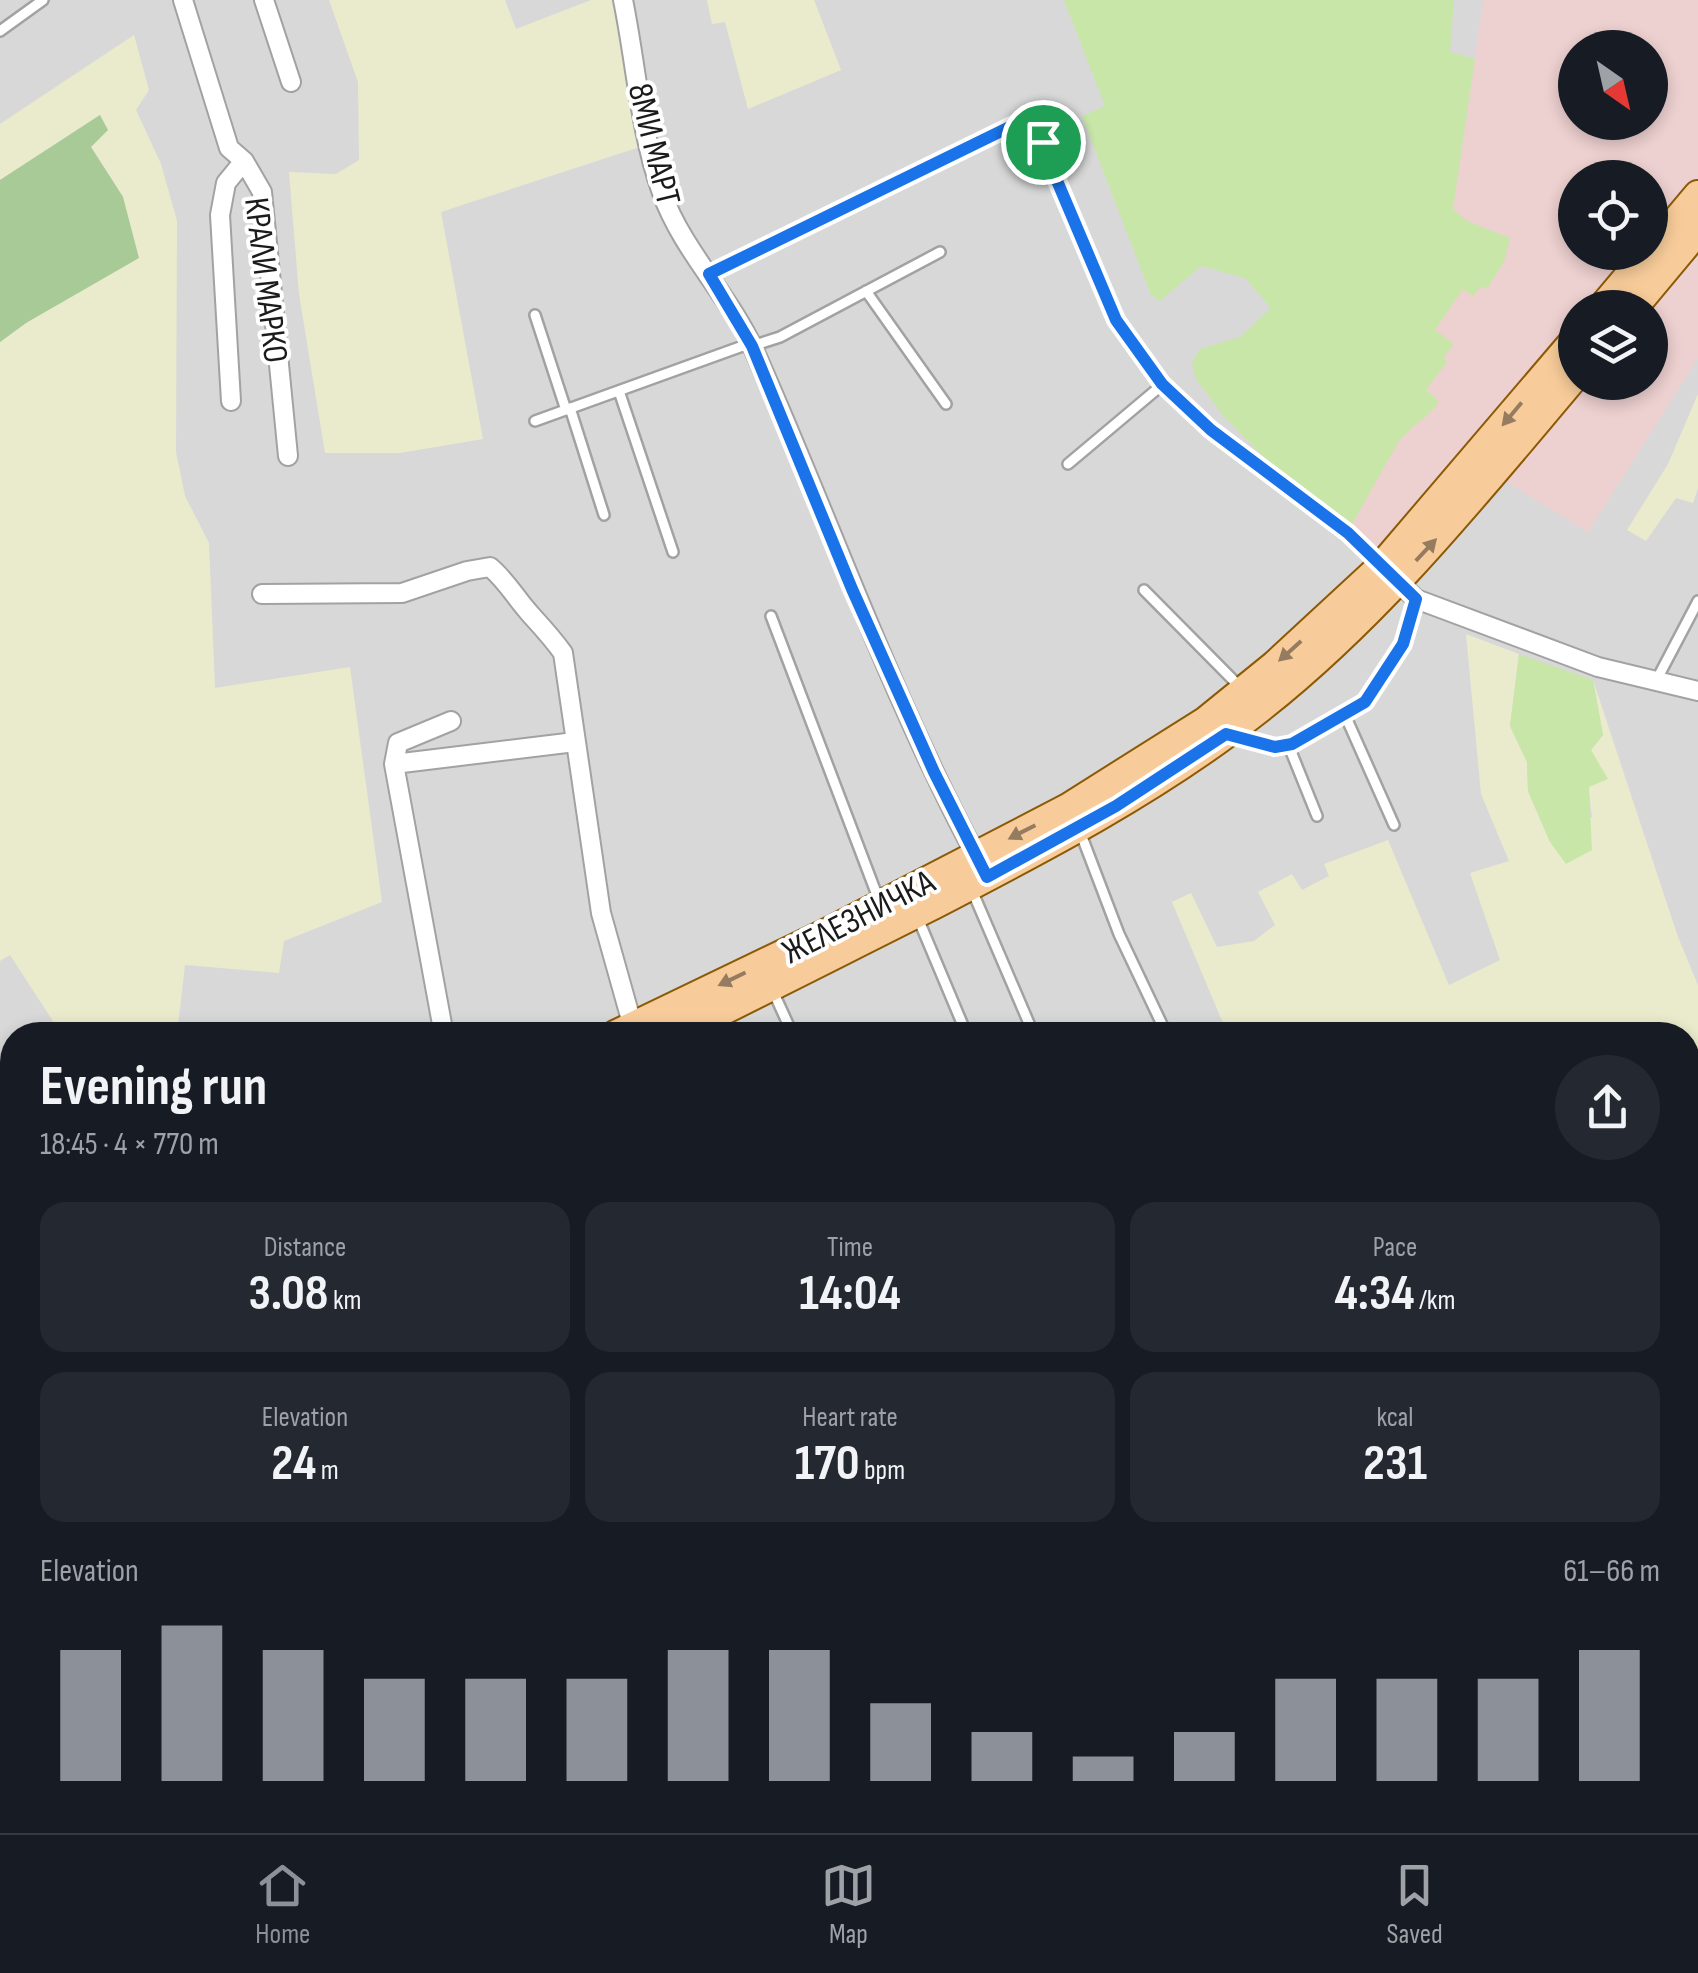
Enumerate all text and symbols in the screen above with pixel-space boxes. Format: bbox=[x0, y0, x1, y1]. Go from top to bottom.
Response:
north arrow bbox=[1558, 30, 1668, 140]
map controls bbox=[1558, 30, 1668, 400]
street label: 8МИ МАРТ bbox=[618, 79, 689, 210]
pin bbox=[1001, 100, 1086, 185]
icon: arrive bbox=[1016, 115, 1071, 170]
button: locate bbox=[1558, 160, 1668, 270]
street label: КРАЛИ МАРКО bbox=[234, 195, 297, 365]
button: layers bbox=[1558, 290, 1668, 400]
one-way arrow bbox=[1502, 402, 1523, 427]
one-way arrow bbox=[1414, 538, 1437, 562]
one-way arrow bbox=[1278, 639, 1302, 662]
one-way arrow bbox=[1007, 823, 1036, 840]
street label: ЖЕЛЕЗНИЧКА bbox=[775, 860, 943, 974]
one-way arrow bbox=[717, 971, 746, 988]
text: Evening run bbox=[40, 1054, 267, 1121]
button: share bbox=[1555, 1055, 1660, 1160]
text: 18:45 · 4 × 770 m bbox=[40, 1125, 219, 1164]
text: Distance bbox=[264, 1231, 346, 1264]
text: Time bbox=[827, 1231, 873, 1264]
text: Pace bbox=[1373, 1231, 1417, 1264]
text: 3.08 bbox=[248, 1264, 328, 1324]
text: 14:04 bbox=[799, 1264, 901, 1324]
text: 4:34 bbox=[1334, 1264, 1415, 1324]
text: km bbox=[328, 1284, 362, 1317]
text: /km bbox=[1415, 1284, 1456, 1317]
text: Elevation bbox=[262, 1401, 348, 1434]
text: Heart rate bbox=[802, 1401, 898, 1434]
text: kcal bbox=[1376, 1401, 1414, 1434]
text: 24 bbox=[271, 1434, 316, 1494]
text: 170 bbox=[795, 1434, 860, 1494]
text: 231 bbox=[1363, 1434, 1427, 1494]
text: m bbox=[316, 1454, 339, 1487]
text: bpm bbox=[860, 1454, 905, 1487]
text: Elevation bbox=[40, 1552, 139, 1591]
text: 61–66 m bbox=[1563, 1552, 1660, 1591]
tab: Home bbox=[255, 1858, 310, 1951]
tab: Map bbox=[821, 1858, 876, 1951]
tab: Saved bbox=[1387, 1858, 1443, 1951]

